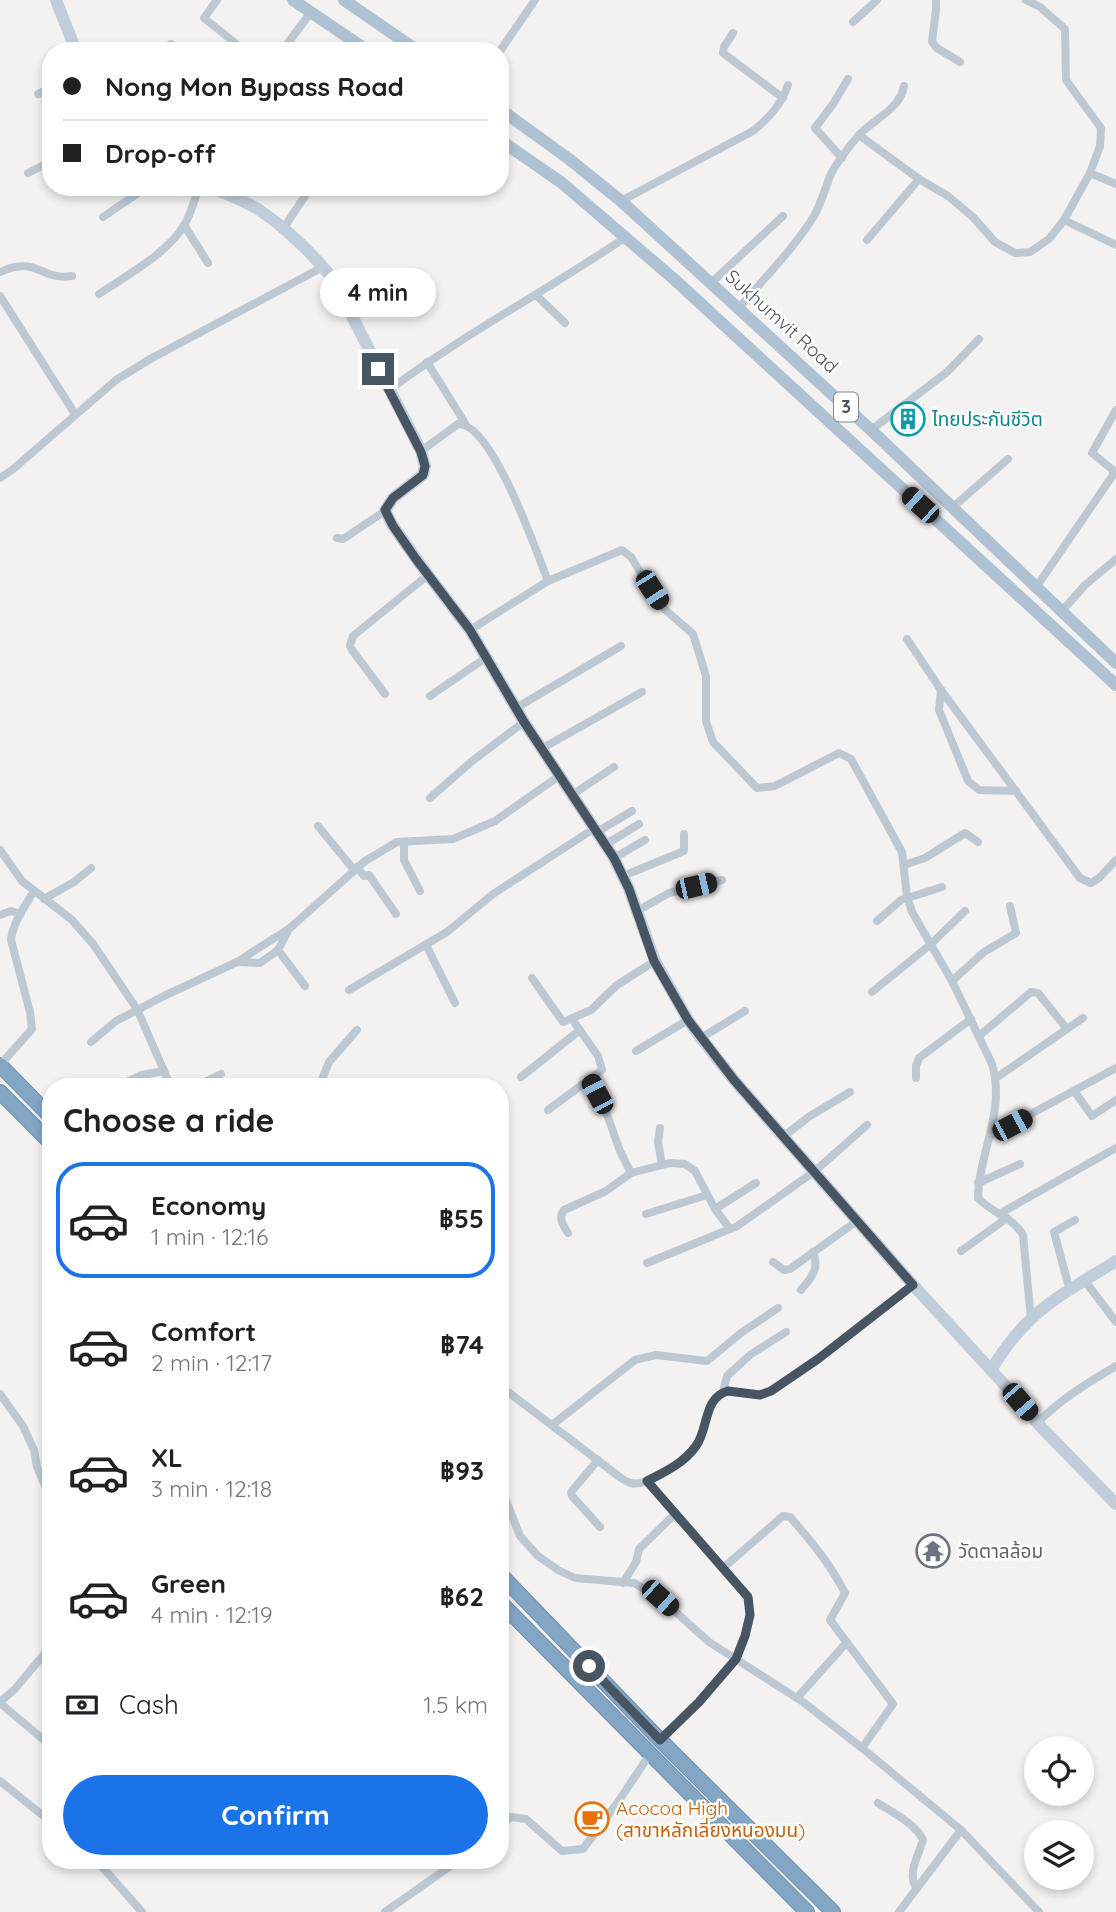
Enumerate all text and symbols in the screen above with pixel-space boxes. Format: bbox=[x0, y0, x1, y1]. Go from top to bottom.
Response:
text: Nong Mon Bypass Road bbox=[105, 70, 404, 103]
text: Drop-off bbox=[105, 137, 216, 170]
street label: Sukhumvit Road bbox=[721, 264, 843, 378]
callout: 4 min bbox=[320, 268, 436, 316]
text: 4 min bbox=[348, 278, 408, 307]
route end bbox=[362, 353, 394, 385]
road number: 3 bbox=[834, 393, 858, 422]
building icon: ไทยประกันชีวิต bbox=[889, 400, 927, 438]
place label: ไทยประกันชีวิต bbox=[931, 407, 1043, 431]
car bbox=[898, 483, 943, 527]
car bbox=[632, 567, 673, 613]
car bbox=[674, 871, 719, 901]
car bbox=[578, 1071, 617, 1117]
text: Choose a ride bbox=[63, 1100, 275, 1140]
car bbox=[989, 1106, 1036, 1144]
icon: car bbox=[67, 1189, 130, 1252]
text: Economy bbox=[151, 1189, 266, 1222]
text: ฿55 bbox=[439, 1202, 484, 1235]
text: 1 min · 12:16 bbox=[151, 1222, 268, 1251]
icon: car bbox=[67, 1315, 130, 1378]
text: Comfort bbox=[151, 1315, 256, 1348]
text: ฿74 bbox=[440, 1328, 484, 1361]
text: 2 min · 12:17 bbox=[151, 1348, 272, 1377]
car bbox=[999, 1379, 1042, 1425]
icon: car bbox=[67, 1441, 130, 1504]
text: XL bbox=[151, 1441, 183, 1474]
text: ฿93 bbox=[440, 1454, 484, 1487]
text: 3 min · 12:18 bbox=[151, 1474, 272, 1503]
temple icon: วัดตาลล้อม bbox=[914, 1532, 952, 1570]
place label: วัดตาลล้อม bbox=[958, 1539, 1043, 1563]
icon: car bbox=[67, 1567, 130, 1630]
text: Green bbox=[151, 1567, 226, 1600]
car bbox=[638, 1576, 683, 1620]
text: ฿62 bbox=[440, 1580, 484, 1613]
text: 4 min · 12:19 bbox=[151, 1600, 273, 1629]
route start bbox=[573, 1650, 605, 1682]
icon: cash bbox=[63, 1686, 101, 1724]
text: Cash bbox=[119, 1688, 179, 1721]
text: 1.5 km bbox=[423, 1690, 488, 1719]
map controls bbox=[1024, 1736, 1094, 1890]
button: locate bbox=[1024, 1736, 1094, 1806]
button: Confirm bbox=[63, 1775, 488, 1855]
place label: Acocoa High (สาขาหลักเลี่ยงหนองมน) bbox=[616, 1796, 805, 1842]
cafe icon: Acocoa High (สาขาหลักเลี่ยงหนองมน) bbox=[573, 1800, 611, 1838]
button: layers bbox=[1024, 1820, 1094, 1890]

